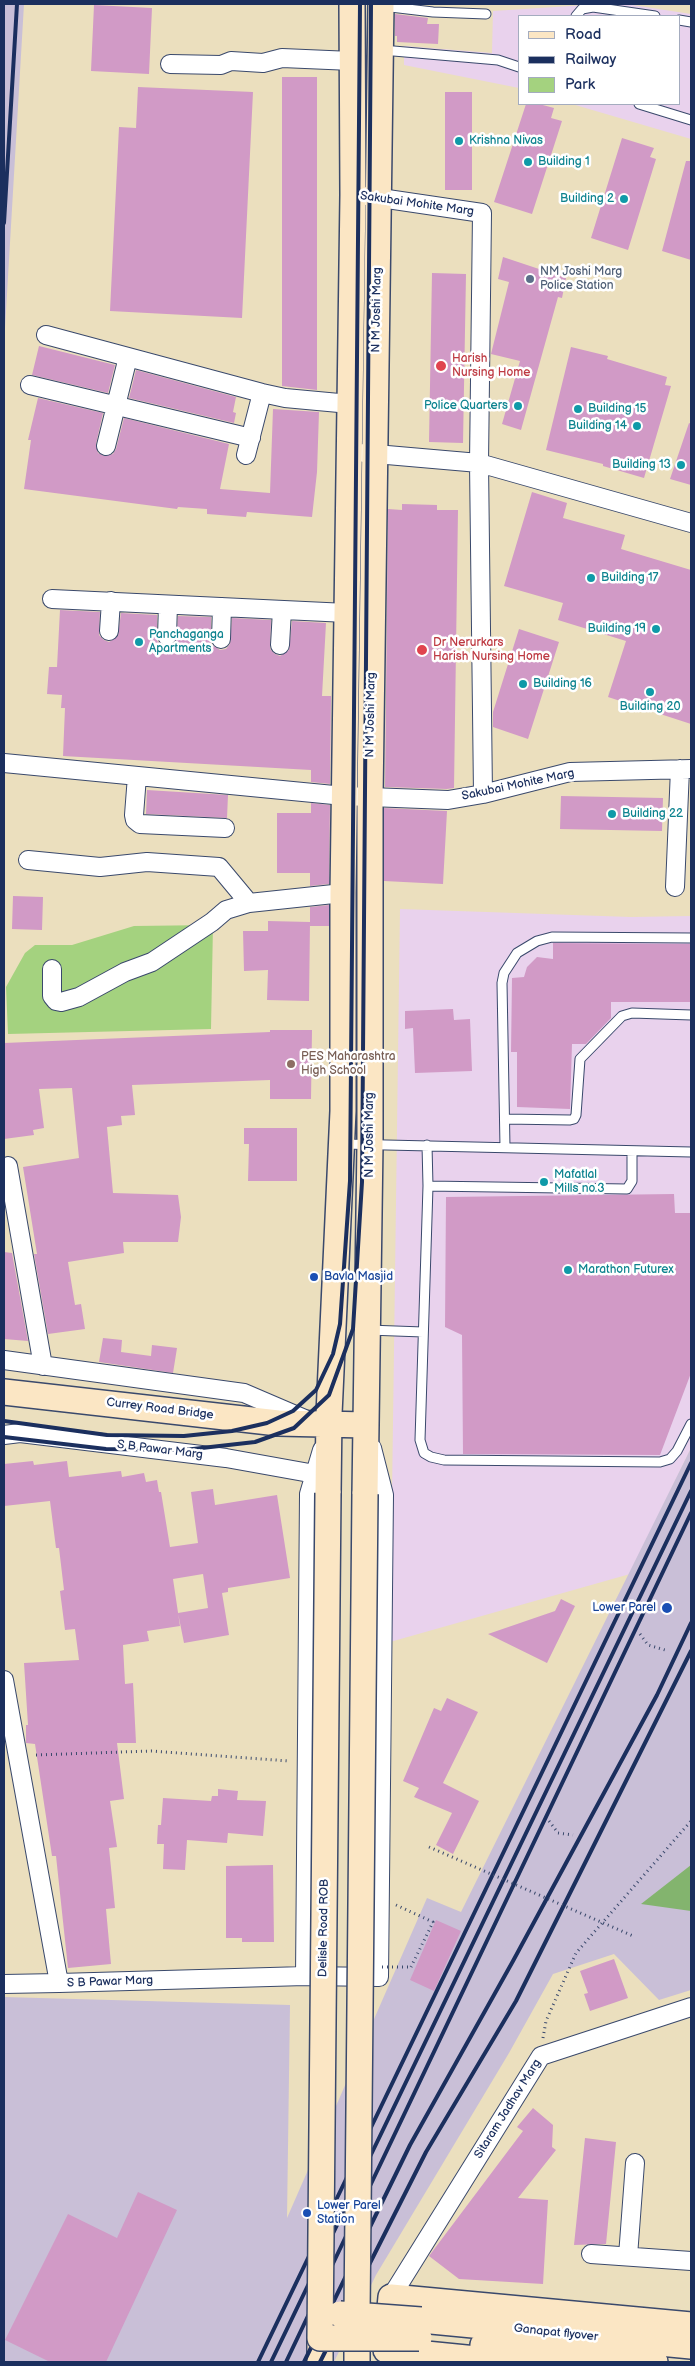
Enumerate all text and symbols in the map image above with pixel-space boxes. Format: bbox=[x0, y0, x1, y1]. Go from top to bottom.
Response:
legend bbox=[518, 15, 680, 105]
text: Road bbox=[565, 25, 601, 44]
text: Railway bbox=[565, 50, 616, 69]
text: Park bbox=[565, 75, 595, 94]
place label: Krishna Nivas bbox=[469, 134, 543, 148]
marker: Krishna Nivas bbox=[453, 135, 465, 147]
place label: Building 1 bbox=[538, 155, 590, 169]
marker: Building 1 bbox=[522, 156, 534, 168]
street label: Sakubai Mohite Marg bbox=[359, 189, 475, 219]
place label: Building 2 bbox=[560, 192, 614, 206]
marker: Building 2 bbox=[618, 193, 630, 205]
place label: NM Joshi Marg Police Station bbox=[540, 265, 622, 293]
street label: N M Joshi Marg bbox=[369, 267, 385, 353]
marker: NM Joshi Marg Police Station bbox=[524, 273, 536, 285]
place label: Harish Nursing Home bbox=[452, 352, 530, 380]
marker: Harish Nursing Home bbox=[434, 359, 448, 373]
place label: Police Quarters bbox=[424, 399, 508, 413]
marker: Police Quarters bbox=[512, 400, 524, 412]
place label: Building 15 bbox=[588, 402, 646, 416]
marker: Building 15 bbox=[572, 403, 584, 415]
place label: Building 14 bbox=[568, 419, 627, 433]
marker: Building 14 bbox=[631, 420, 643, 432]
place label: Building 13 bbox=[612, 458, 671, 472]
marker: Building 13 bbox=[675, 459, 687, 471]
place label: Building 17 bbox=[601, 571, 658, 585]
marker: Building 17 bbox=[585, 572, 597, 584]
place label: Building 19 bbox=[588, 622, 646, 636]
marker: Building 19 bbox=[650, 623, 662, 635]
place label: Panchaganga Apartments bbox=[149, 628, 224, 656]
marker: Panchaganga Apartments bbox=[133, 636, 145, 648]
place label: Dr Nerurkars Harish Nursing Home bbox=[433, 636, 550, 664]
marker: Dr Nerurkars Harish Nursing Home bbox=[415, 643, 429, 657]
street label: N M Joshi Marg bbox=[363, 672, 379, 758]
place label: Building 16 bbox=[533, 677, 592, 691]
marker: Building 16 bbox=[517, 678, 529, 690]
marker: Building 20 bbox=[644, 686, 656, 698]
place label: Building 20 bbox=[619, 700, 681, 714]
street label: Sakubai Mohite Marg bbox=[460, 766, 576, 804]
place label: Building 22 bbox=[622, 807, 683, 821]
marker: Building 22 bbox=[606, 808, 618, 820]
place label: PES Maharashtra High School bbox=[301, 1050, 396, 1078]
marker: PES Maharashtra High School bbox=[285, 1058, 297, 1070]
street label: N M Joshi Marg bbox=[363, 1092, 377, 1178]
place label: Mafatlal Mills no.3 bbox=[554, 1168, 605, 1196]
marker: Mafatlal Mills no.3 bbox=[538, 1176, 550, 1188]
place label: Marathon Futurex bbox=[578, 1263, 674, 1277]
marker: Marathon Futurex bbox=[562, 1264, 574, 1276]
place label: Bavla Masjid bbox=[324, 1270, 393, 1284]
marker: Bavla Masjid bbox=[308, 1271, 320, 1283]
street label: Currey Road Bridge bbox=[106, 1395, 214, 1423]
street label: S B Pawar Marg bbox=[116, 1438, 204, 1462]
place label: Lower Parel bbox=[592, 1601, 656, 1615]
marker: Lower Parel bbox=[660, 1601, 674, 1615]
street label: Delisle Road ROB bbox=[316, 1879, 332, 1977]
street label: S B Pawar Marg bbox=[67, 1973, 153, 1991]
street label: Sitaram Jadhav Marg bbox=[472, 2057, 544, 2161]
place label: Lower Parel Station bbox=[317, 2199, 381, 2227]
marker: Lower Parel Station bbox=[301, 2207, 313, 2219]
street label: Ganapat flyover bbox=[513, 2321, 599, 2345]

